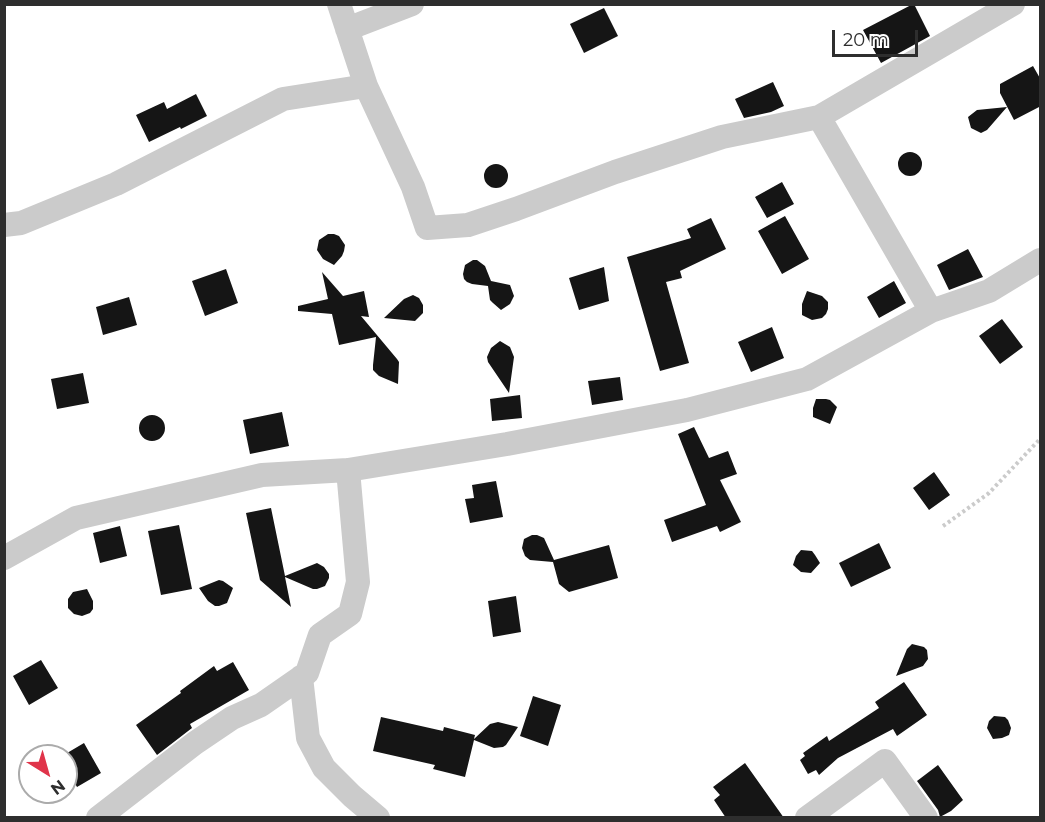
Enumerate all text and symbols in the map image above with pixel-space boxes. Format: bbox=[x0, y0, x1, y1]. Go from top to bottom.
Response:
scale bar bbox=[835, 18, 920, 56]
text: 20 m bbox=[843, 29, 889, 51]
north arrow bbox=[18, 744, 78, 804]
text: N bbox=[47, 776, 69, 799]

